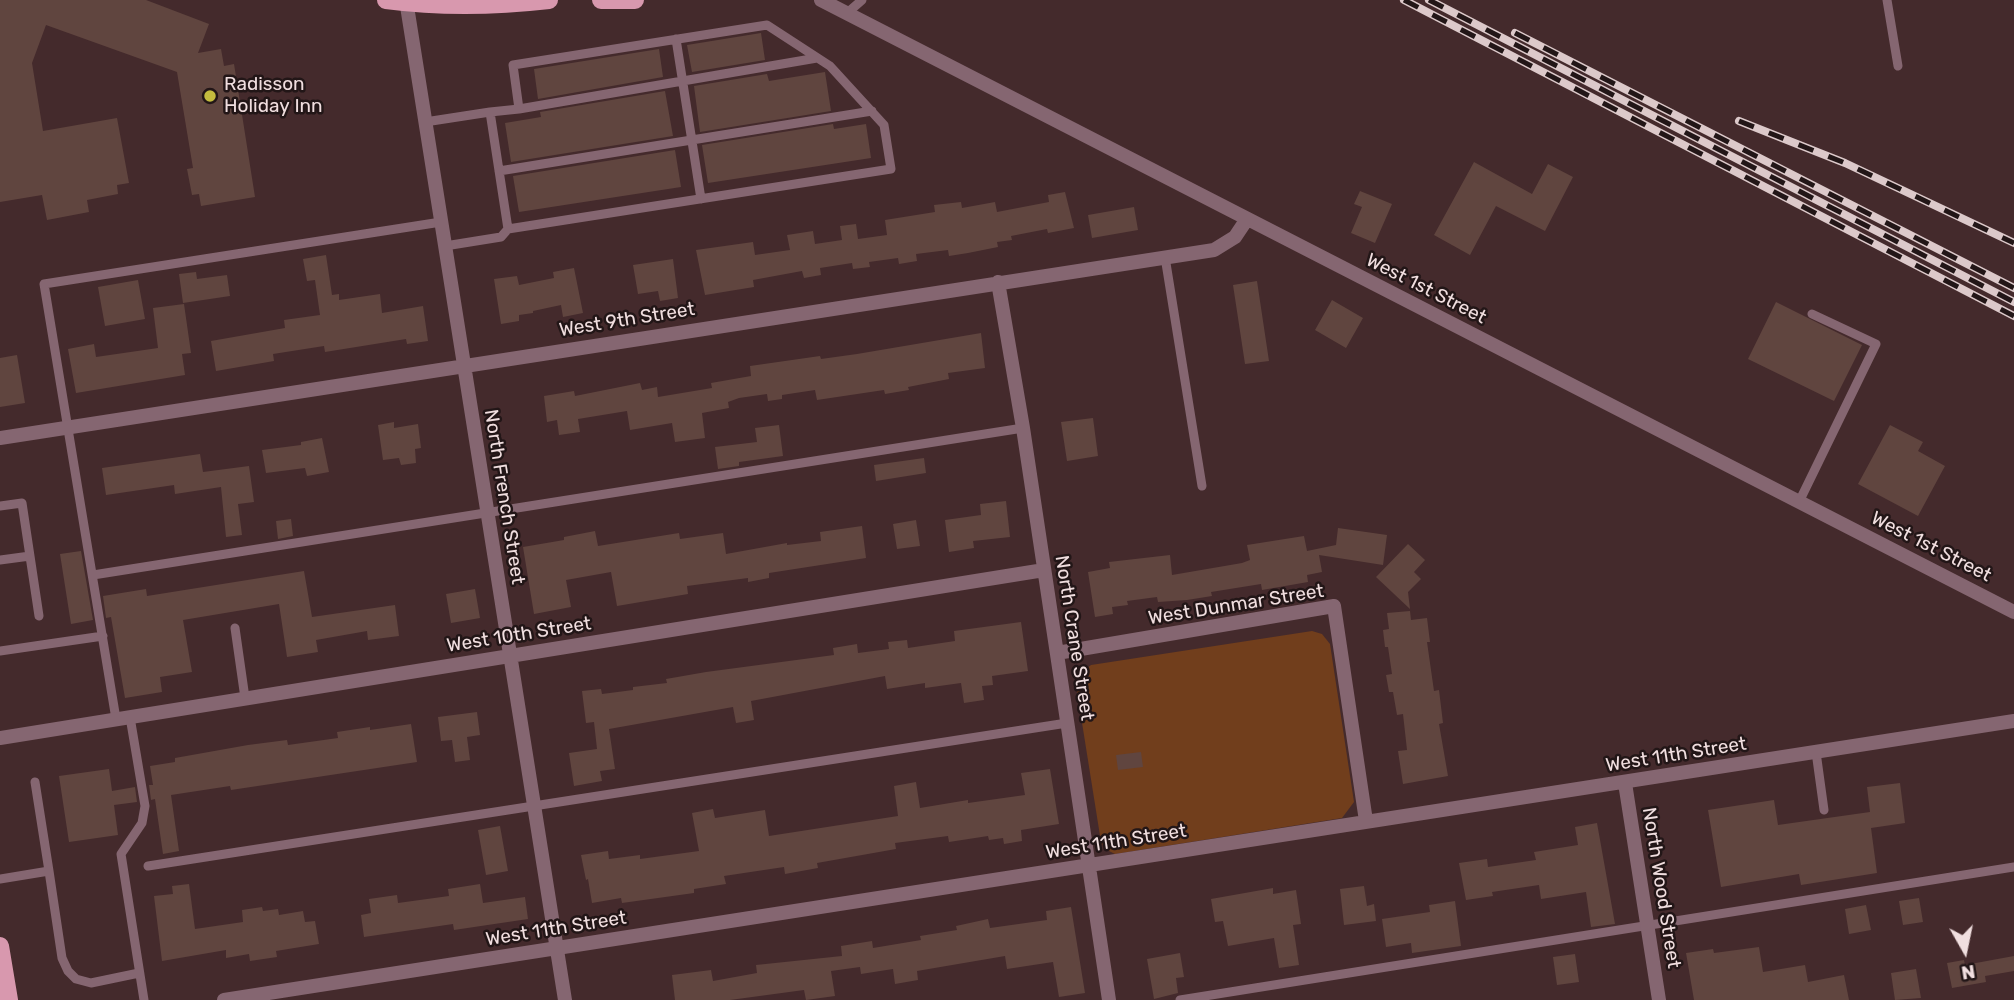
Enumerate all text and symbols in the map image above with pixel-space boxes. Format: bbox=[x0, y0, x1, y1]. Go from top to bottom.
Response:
place label: Radisson Holiday Inn bbox=[224, 74, 323, 118]
marker: Radisson Holiday Inn bbox=[202, 88, 218, 104]
street label: West 1st Street bbox=[1362, 249, 1490, 329]
street label: West 9th Street bbox=[558, 298, 696, 342]
street label: North French Street bbox=[479, 408, 529, 586]
street label: West 1st Street bbox=[1867, 507, 1995, 587]
street label: North Crane Street bbox=[1050, 554, 1098, 722]
street label: West Dunmar Street bbox=[1147, 580, 1325, 630]
street label: West 10th Street bbox=[445, 612, 593, 658]
street label: West 11th Street bbox=[1604, 733, 1748, 777]
street label: North Wood Street bbox=[1637, 806, 1685, 970]
street label: West 11th Street bbox=[1044, 820, 1188, 864]
street label: West 11th Street bbox=[484, 907, 628, 951]
north arrow bbox=[1930, 916, 2000, 986]
text: N bbox=[1960, 960, 1977, 985]

